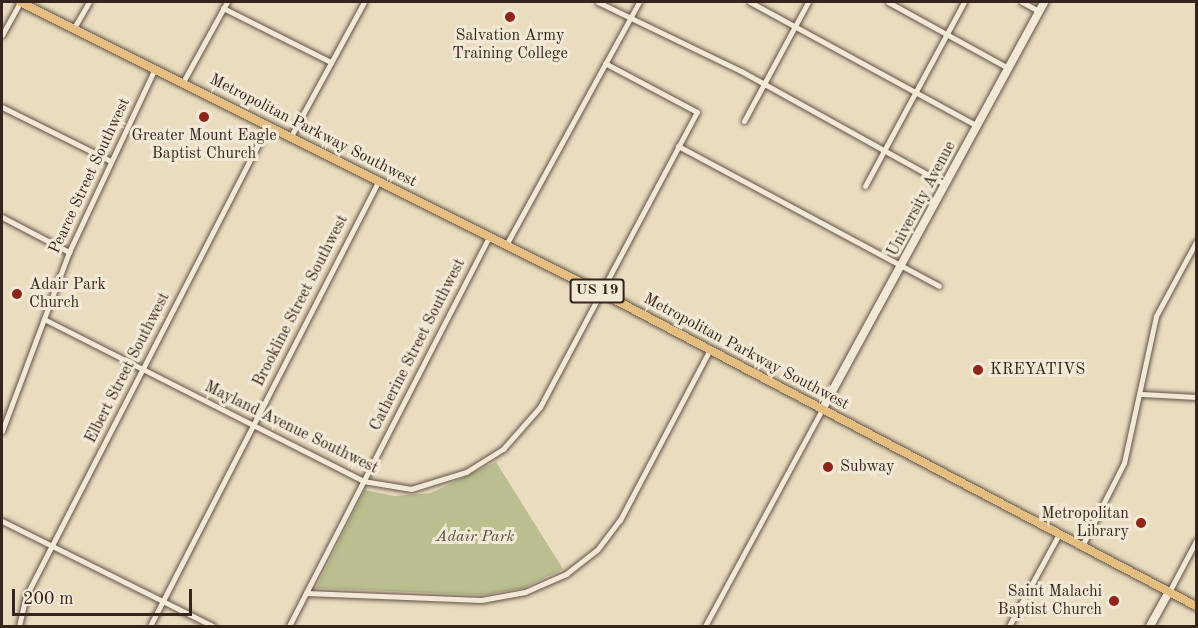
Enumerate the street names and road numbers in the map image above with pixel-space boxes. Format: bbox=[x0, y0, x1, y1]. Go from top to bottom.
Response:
street label: Metropolitan Parkway Southwest bbox=[206, 70, 420, 192]
street label: Pearce Street Southwest bbox=[45, 95, 135, 257]
street label: University Avenue bbox=[884, 138, 960, 260]
street label: Brookline Street Southwest bbox=[249, 212, 353, 390]
street label: Catherine Street Southwest bbox=[366, 256, 470, 434]
road number: US 19 bbox=[568, 279, 626, 303]
street label: Elbert Street Southwest bbox=[82, 289, 174, 447]
street label: Metropolitan Parkway Southwest bbox=[640, 290, 852, 414]
street label: Mayland Avenue Southwest bbox=[201, 378, 381, 478]

